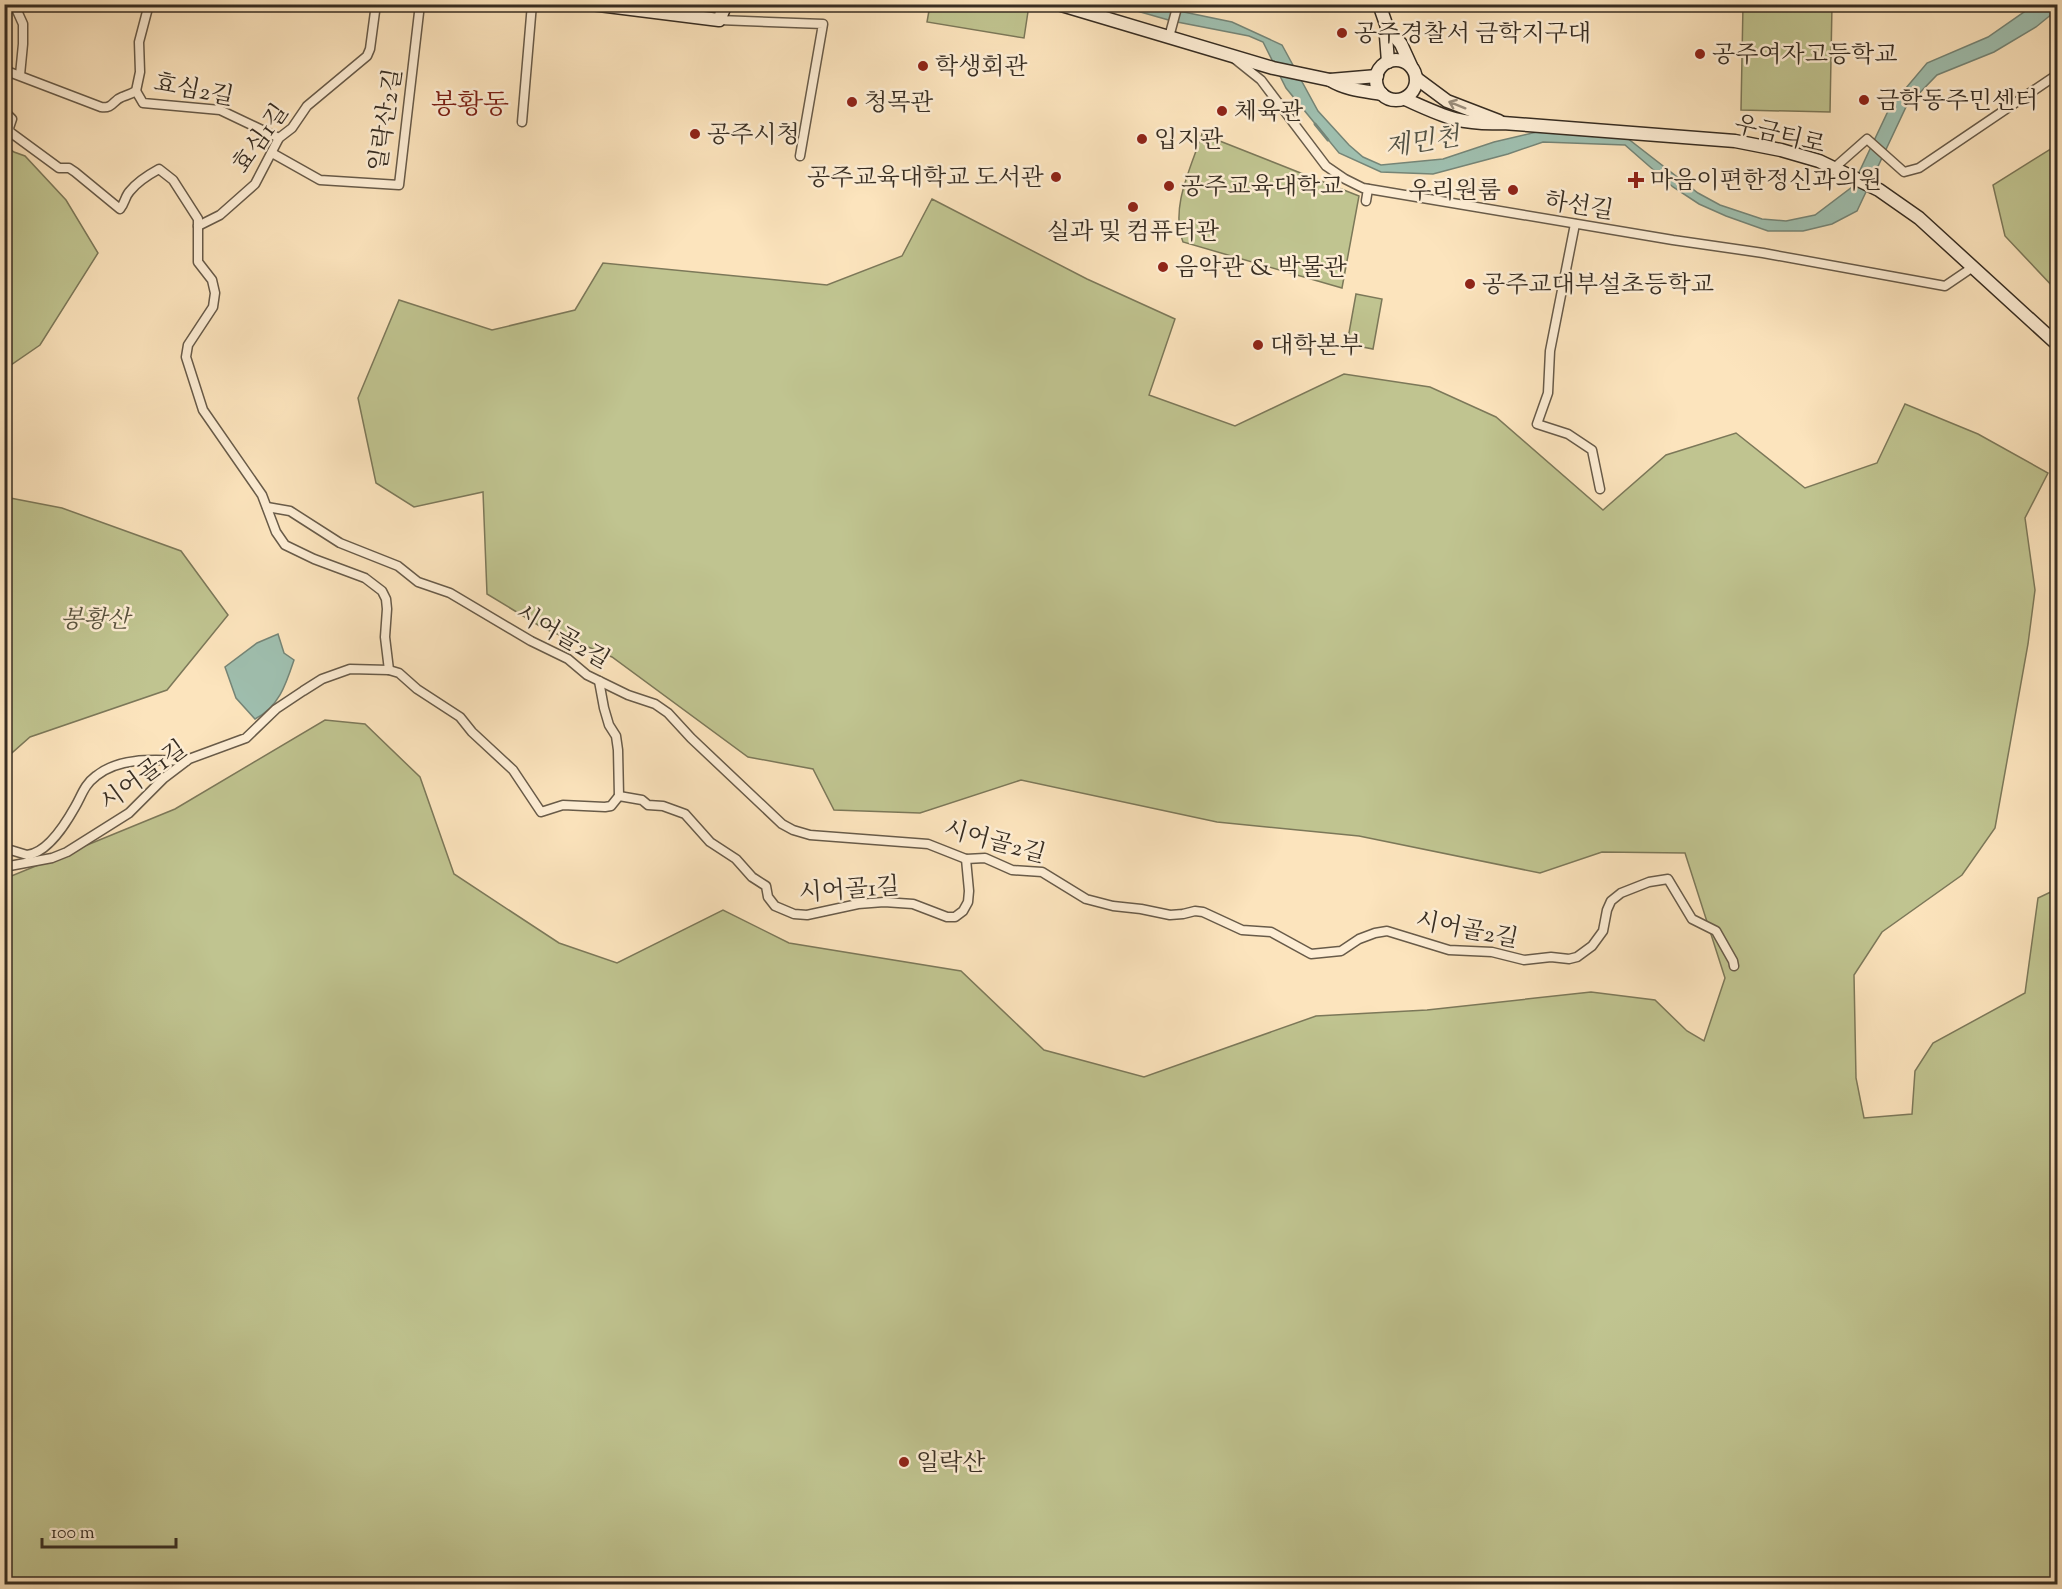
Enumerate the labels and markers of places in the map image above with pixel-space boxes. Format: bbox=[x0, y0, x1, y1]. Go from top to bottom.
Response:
place label: 공주경찰서 금학지구대 bbox=[1354, 18, 1591, 52]
marker: 공주경찰서 금학지구대 bbox=[1335, 26, 1349, 40]
place label: 공주여자고등학교 bbox=[1712, 39, 1897, 73]
marker: 공주여자고등학교 bbox=[1693, 47, 1707, 61]
place label: 학생회관 bbox=[935, 51, 1028, 85]
marker: 학생회관 bbox=[916, 59, 930, 73]
place label: 금학동주민센터 bbox=[1876, 85, 2038, 119]
place label: 청목관 bbox=[864, 87, 934, 121]
marker: 금학동주민센터 bbox=[1857, 93, 1871, 107]
marker: 청목관 bbox=[845, 95, 859, 109]
place label: 체육관 bbox=[1234, 96, 1304, 130]
marker: 체육관 bbox=[1215, 104, 1229, 118]
place label: 공주시청 bbox=[707, 119, 800, 153]
place label: 입지관 bbox=[1154, 124, 1224, 158]
marker: 공주시청 bbox=[688, 127, 702, 141]
marker: 입지관 bbox=[1135, 132, 1149, 146]
place label: 공주교육대학교 도서관 bbox=[807, 162, 1044, 196]
place label: 마음이편한정신과의원 bbox=[1650, 165, 1882, 199]
marker: 공주교육대학교 도서관 bbox=[1049, 170, 1063, 184]
place label: 공주교육대학교 bbox=[1181, 171, 1343, 205]
marker: 마음이편한정신과의원 bbox=[1627, 171, 1645, 189]
place label: 우리원룸 bbox=[1408, 175, 1501, 209]
marker: 공주교육대학교 bbox=[1162, 179, 1176, 193]
marker: 우리원룸 bbox=[1506, 183, 1520, 197]
marker: 실과 및 컴퓨터관 bbox=[1126, 200, 1140, 214]
place label: 실과 및 컴퓨터관 bbox=[1047, 216, 1219, 250]
place label: 음악관 & 박물관 bbox=[1175, 252, 1347, 286]
marker: 음악관 & 박물관 bbox=[1156, 260, 1170, 274]
place label: 공주교대부설초등학교 bbox=[1482, 269, 1714, 303]
marker: 공주교대부설초등학교 bbox=[1463, 277, 1477, 291]
place label: 대학본부 bbox=[1270, 330, 1363, 364]
marker: 대학본부 bbox=[1251, 338, 1265, 352]
place label: 일락산 bbox=[916, 1447, 986, 1481]
marker: 일락산 bbox=[897, 1455, 911, 1469]

